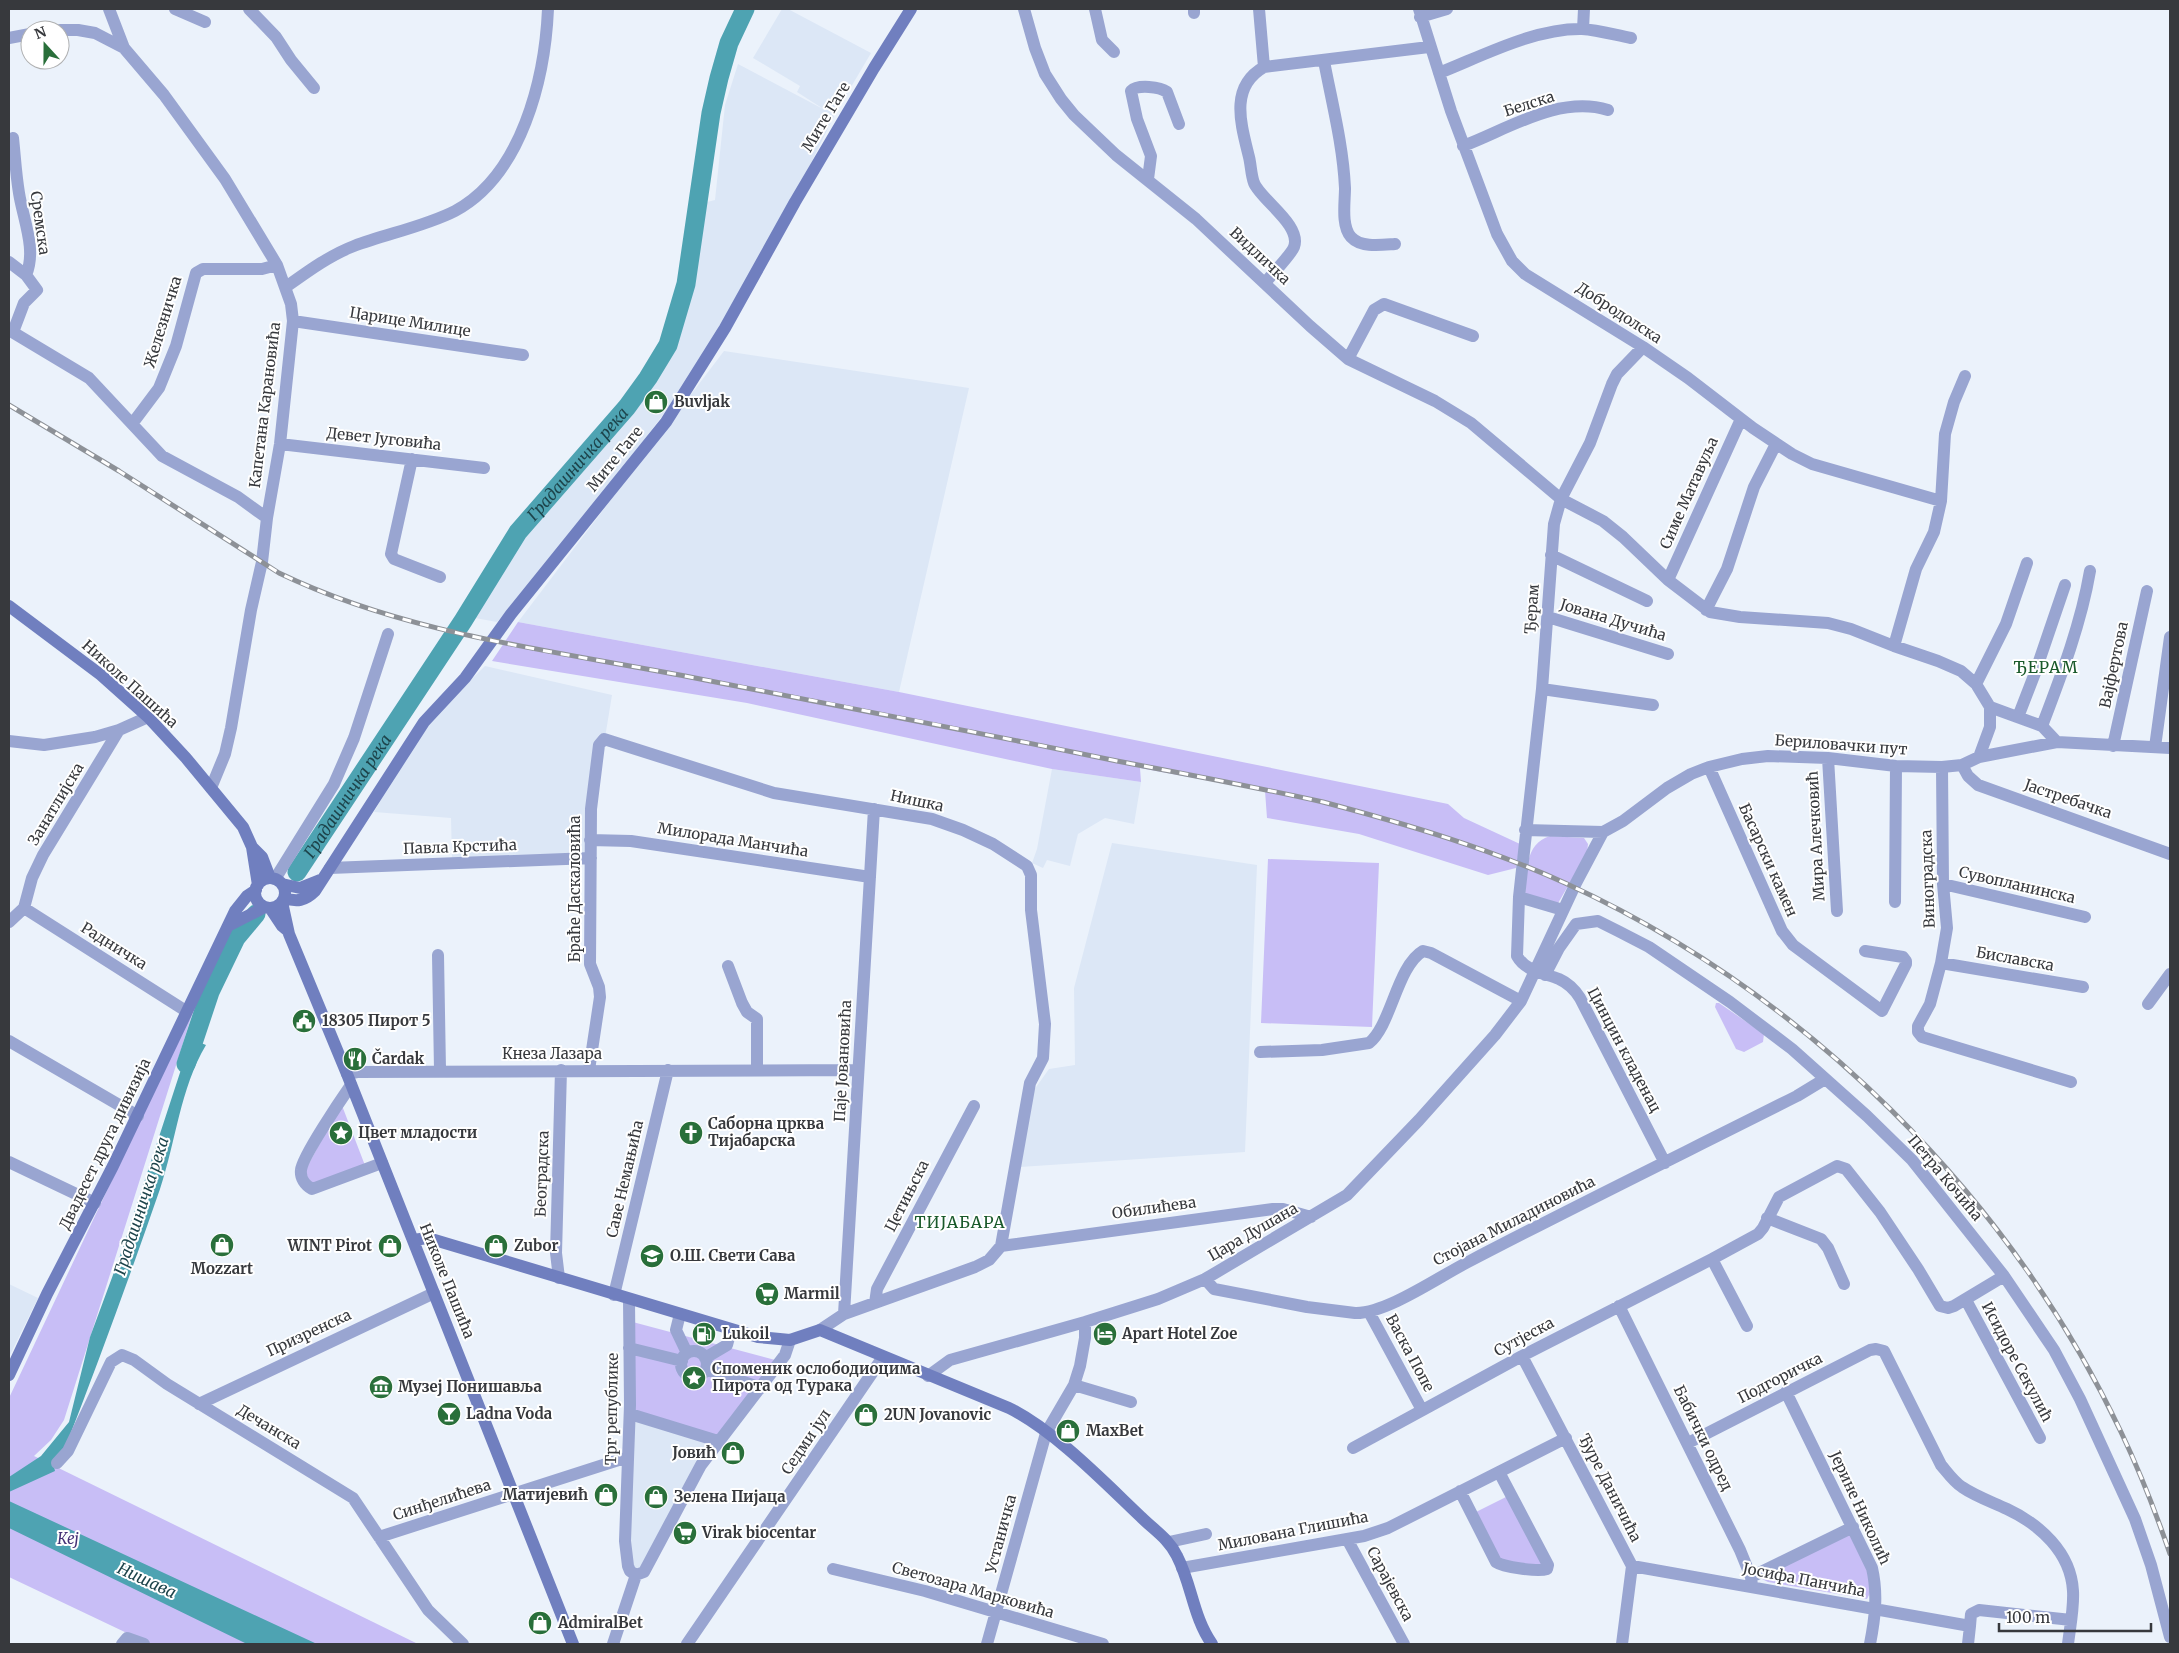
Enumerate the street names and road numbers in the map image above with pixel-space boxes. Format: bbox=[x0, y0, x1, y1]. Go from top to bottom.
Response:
street label: Мите Гаге bbox=[797, 78, 854, 155]
street label: Белска bbox=[1501, 86, 1557, 121]
street label: Сремска bbox=[27, 190, 54, 256]
street label: Видличка bbox=[1226, 223, 1295, 289]
street label: Железничка bbox=[140, 274, 186, 370]
street label: Добродолска bbox=[1573, 278, 1666, 347]
street label: Царице Милице bbox=[348, 303, 472, 341]
street label: Капетана Карановића bbox=[245, 321, 284, 489]
street label: Мите Гаге bbox=[583, 422, 647, 495]
street label: Девет Југовића bbox=[326, 423, 442, 454]
street label: Симе Матавуља bbox=[1655, 434, 1722, 552]
street label: Ђерам bbox=[1520, 583, 1543, 635]
street label: Јована Дучића bbox=[1557, 594, 1668, 645]
street label: Вајфертова bbox=[2095, 620, 2132, 710]
street label: Николе Пашића bbox=[78, 636, 182, 732]
street label: Бериловачки пут bbox=[1774, 730, 1908, 759]
street label: Занатлијска bbox=[24, 759, 88, 848]
street label: Мира Алечковић bbox=[1803, 771, 1828, 901]
street label: Јастребачка bbox=[2021, 774, 2115, 822]
street label: Нишка bbox=[889, 786, 946, 815]
street label: Басарски камен bbox=[1735, 800, 1802, 919]
street label: Браће Даскаловића bbox=[565, 815, 584, 963]
street label: Милорада Манчића bbox=[656, 818, 810, 861]
street label: Виноградска bbox=[1916, 829, 1939, 929]
street label: Павла Крстића bbox=[403, 835, 517, 858]
street label: Сувопланинска bbox=[1957, 862, 2077, 907]
street label: Радничка bbox=[78, 918, 151, 973]
street label: Биславска bbox=[1975, 942, 2056, 975]
street label: Цинцин кладенац bbox=[1583, 984, 1665, 1116]
street label: Паје Јовановића bbox=[830, 999, 855, 1122]
street label: Кнеза Лазара bbox=[502, 1044, 602, 1063]
street label: Двадесет друга дивизија bbox=[55, 1055, 154, 1233]
street label: Саве Немањића bbox=[602, 1118, 647, 1239]
street label: Београдска bbox=[530, 1130, 553, 1218]
street label: Петра Кочића bbox=[1904, 1131, 1987, 1224]
street label: Цетињска bbox=[880, 1157, 933, 1235]
street label: Стојана Миладиновића bbox=[1430, 1171, 1598, 1270]
street label: Обилићева bbox=[1111, 1192, 1197, 1223]
street label: Цара Душана bbox=[1205, 1198, 1301, 1265]
street label: Николе Пашића bbox=[416, 1220, 479, 1341]
street label: Исидоре Секулић bbox=[1978, 1299, 2057, 1425]
street label: Призренска bbox=[263, 1305, 354, 1360]
street label: Васка Попе bbox=[1382, 1311, 1439, 1395]
street label: Сутјеска bbox=[1490, 1313, 1557, 1360]
street label: Подгоричка bbox=[1734, 1348, 1825, 1407]
street label: Трг републике bbox=[601, 1353, 622, 1465]
street label: Бабички одред bbox=[1670, 1382, 1737, 1494]
street label: Дечанска bbox=[234, 1400, 305, 1453]
street label: Седми јул bbox=[777, 1405, 834, 1478]
street label: Ђуре Даничића bbox=[1575, 1431, 1646, 1545]
street label: Јерине Николић bbox=[1825, 1447, 1895, 1568]
street label: Синђелићева bbox=[390, 1475, 493, 1524]
street label: Устаничка bbox=[981, 1492, 1020, 1576]
street label: Милована Глишића bbox=[1216, 1507, 1370, 1554]
street label: Сарајевска bbox=[1363, 1543, 1418, 1624]
street label: Светозара Марковића bbox=[890, 1557, 1056, 1622]
street label: Јосифа Панчића bbox=[1740, 1558, 1867, 1601]

